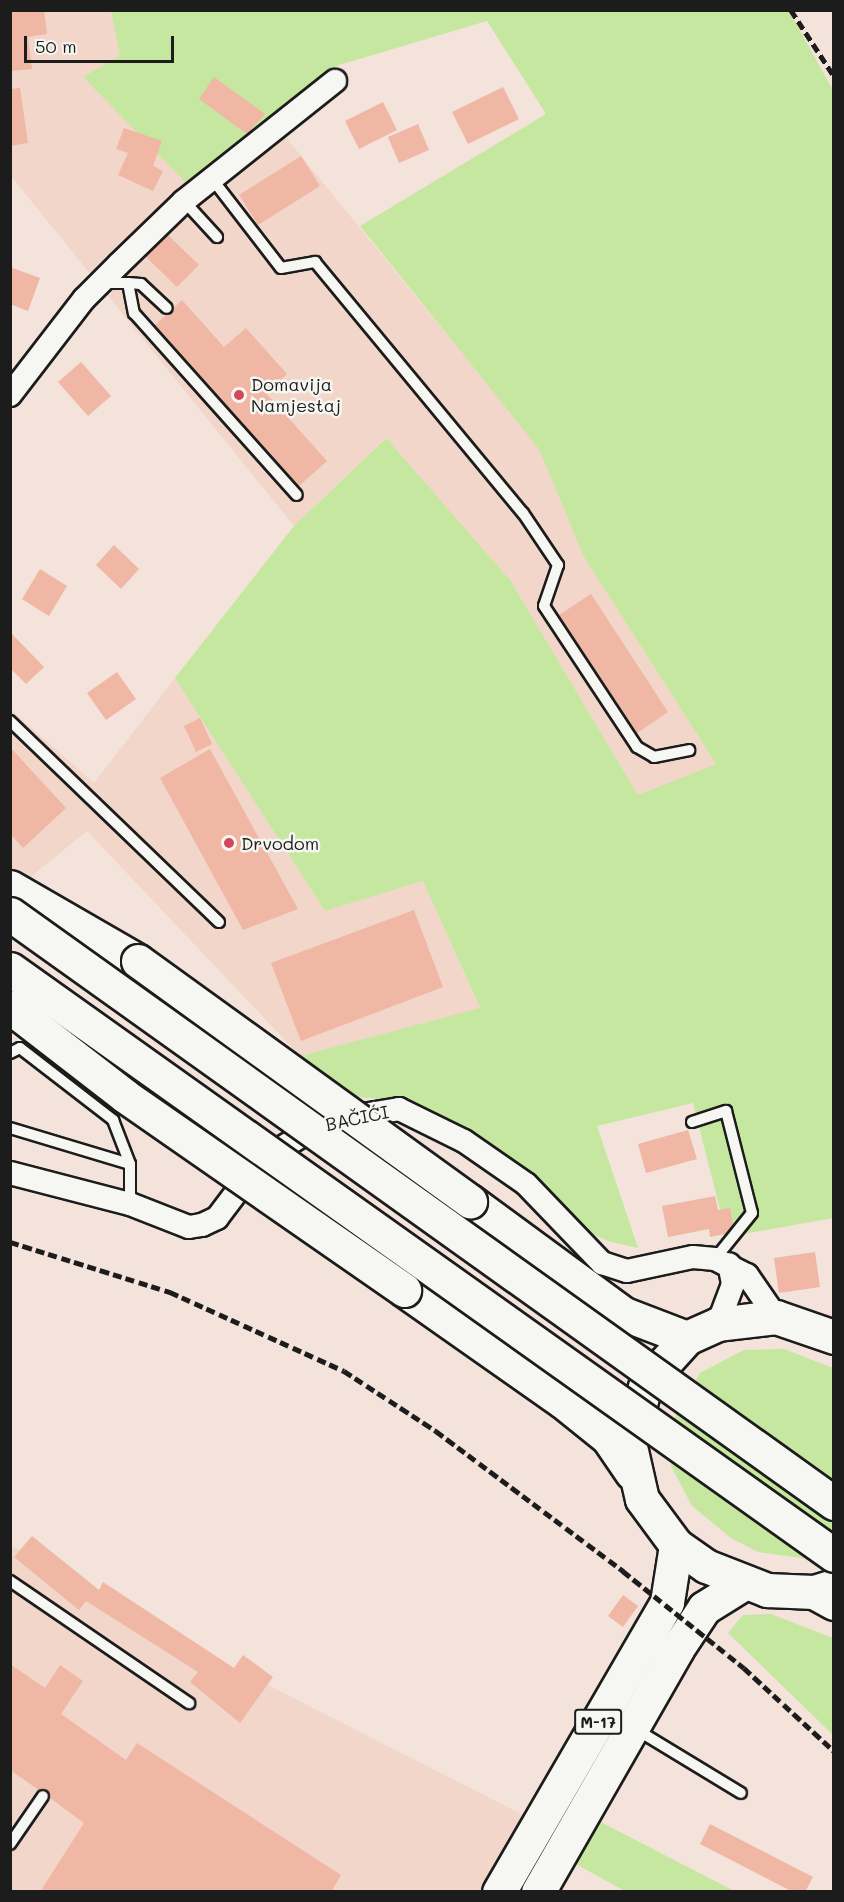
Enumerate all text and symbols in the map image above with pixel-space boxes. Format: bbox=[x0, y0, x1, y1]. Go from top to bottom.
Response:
scale bar bbox=[27, 24, 177, 62]
text: 50 m bbox=[35, 34, 77, 58]
place label: Domavija Namjestaj bbox=[251, 374, 341, 416]
marker: Domavija Namjestaj bbox=[232, 388, 246, 402]
place label: Drvodom bbox=[241, 832, 319, 854]
marker: Drvodom bbox=[222, 836, 236, 850]
street label: BAČIĆI bbox=[323, 1101, 391, 1135]
road number: M-17 bbox=[574, 1709, 622, 1735]

